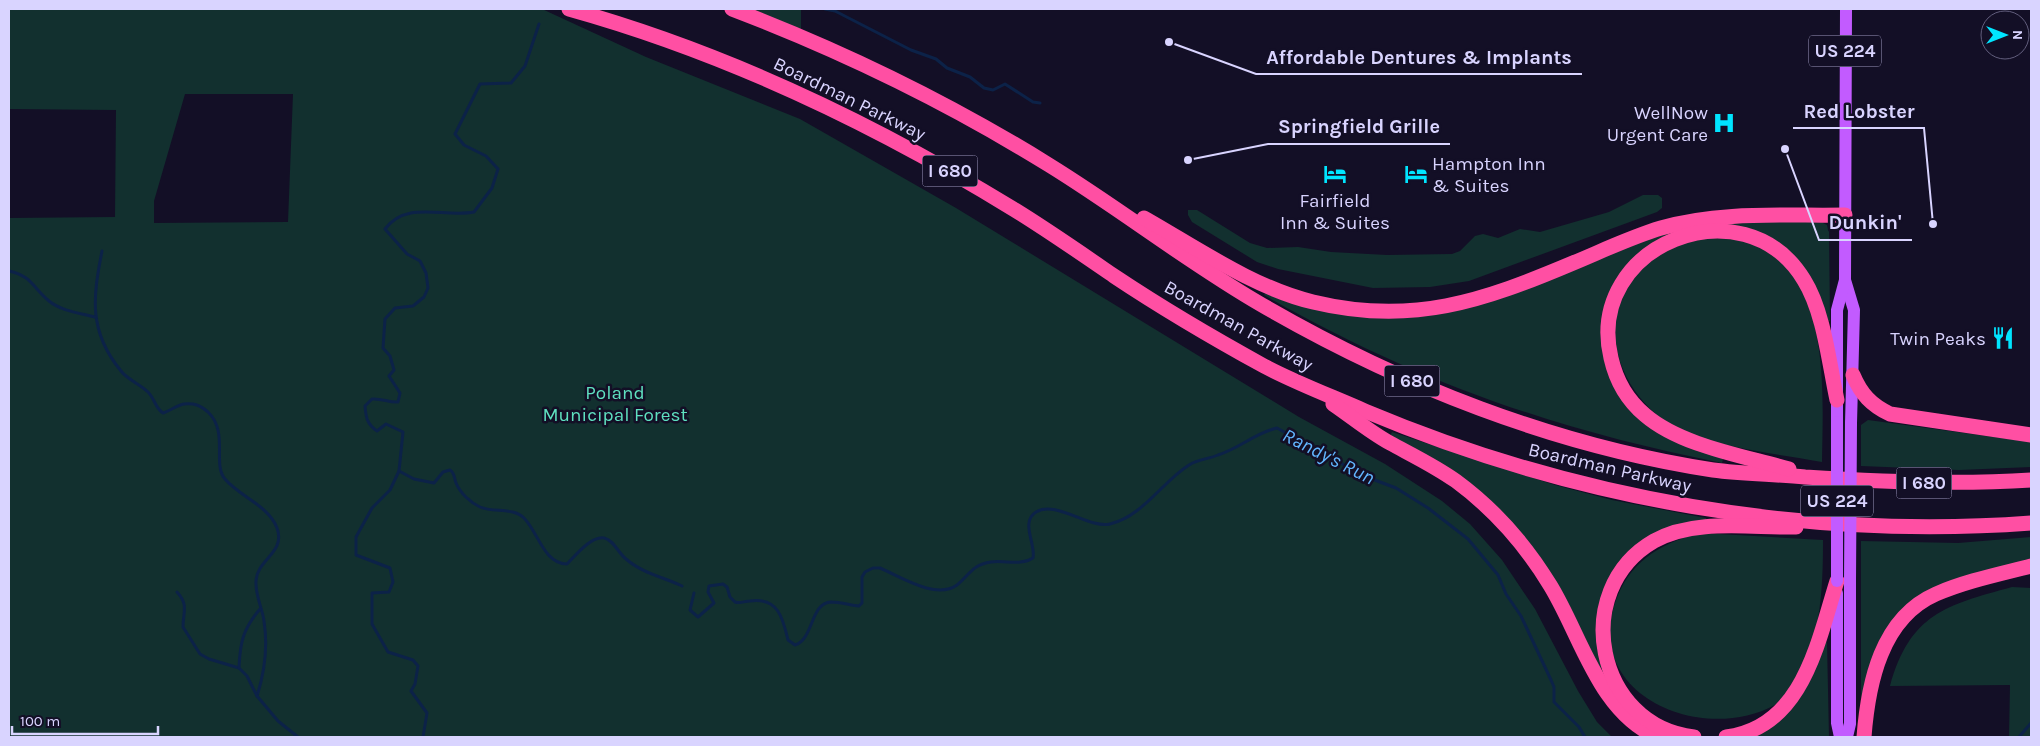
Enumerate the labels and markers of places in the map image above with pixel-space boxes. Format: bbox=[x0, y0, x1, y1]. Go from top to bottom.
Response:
callout: Affordable Dentures & Implants bbox=[1256, 39, 1582, 74]
callout: Red Lobster bbox=[1793, 93, 1924, 128]
place label: WellNow Urgent Care bbox=[1607, 102, 1708, 146]
callout: Springfield Grille bbox=[1268, 109, 1450, 144]
hospital icon: WellNow Urgent Care bbox=[1711, 110, 1737, 136]
place label: Hampton Inn & Suites bbox=[1432, 153, 1546, 197]
hotel icon: Fairfield Inn & Suites bbox=[1322, 161, 1348, 187]
hotel icon: Hampton Inn & Suites bbox=[1403, 161, 1429, 187]
place label: Fairfield Inn & Suites bbox=[1280, 190, 1390, 234]
callout: Dunkin' bbox=[1819, 205, 1912, 240]
restaurant icon: Twin Peaks bbox=[1990, 325, 2016, 351]
place label: Twin Peaks bbox=[1890, 328, 1986, 350]

